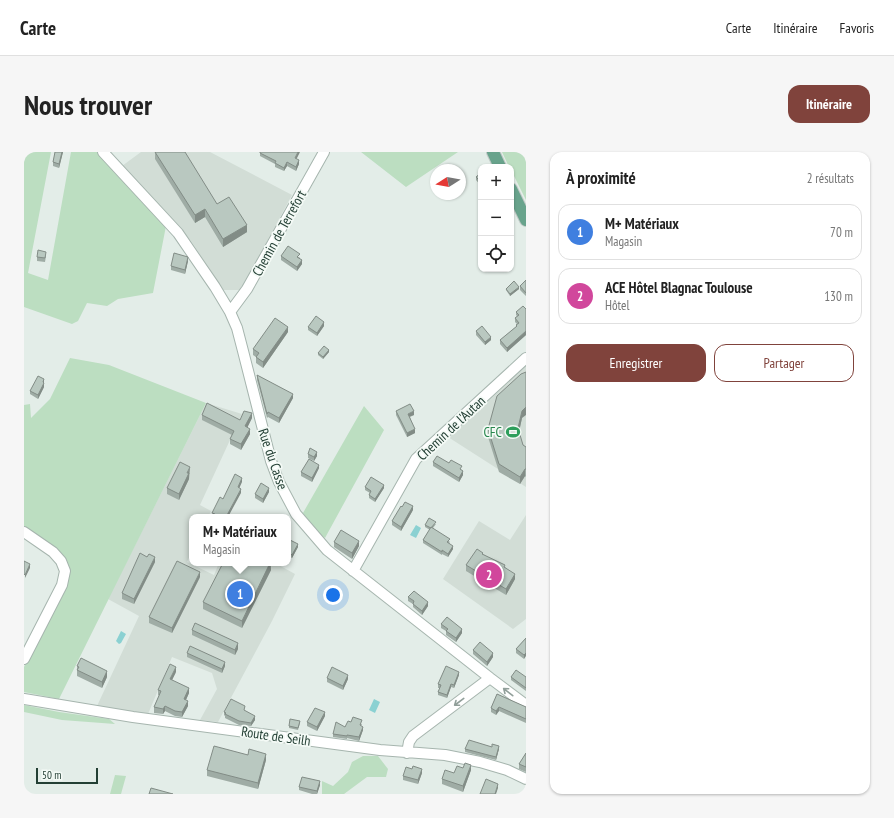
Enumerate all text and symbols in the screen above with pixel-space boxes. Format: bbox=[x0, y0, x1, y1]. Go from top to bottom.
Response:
text: Carte bbox=[20, 16, 56, 40]
text: Carte bbox=[726, 19, 751, 37]
text: Itinéraire bbox=[773, 19, 818, 37]
text: Favoris bbox=[840, 19, 874, 37]
button: Itinéraire bbox=[788, 85, 870, 123]
text: Nous trouver bbox=[24, 86, 152, 123]
north arrow bbox=[430, 164, 466, 200]
map controls bbox=[478, 164, 514, 272]
button: + bbox=[478, 164, 514, 200]
text: À proximité bbox=[566, 167, 636, 189]
text: 2 résultats bbox=[807, 170, 854, 187]
street label: Chemin de Terrefort bbox=[248, 187, 310, 279]
button: − bbox=[478, 200, 514, 236]
text: M+ Matériaux bbox=[605, 214, 679, 233]
text: 1 bbox=[577, 224, 583, 241]
text: 70 m bbox=[830, 224, 853, 241]
text: Magasin bbox=[605, 233, 642, 250]
button: locate bbox=[478, 236, 514, 272]
text: ACE Hôtel Blagnac Toulouse bbox=[605, 278, 753, 297]
text: 2 bbox=[577, 288, 583, 305]
text: 130 m bbox=[824, 288, 853, 305]
text: Hôtel bbox=[605, 297, 629, 314]
button: Enregistrer bbox=[566, 344, 706, 382]
button: Partager bbox=[714, 344, 854, 382]
street label: Chemin de l'Autan bbox=[413, 392, 489, 464]
place label: CFC bbox=[483, 423, 503, 441]
sports icon: CFC bbox=[505, 424, 521, 440]
street label: Rue du Casse bbox=[254, 426, 292, 492]
popup bbox=[189, 514, 291, 566]
text: M+ Matériaux bbox=[203, 522, 277, 541]
text: Magasin bbox=[203, 541, 240, 558]
pin: 2 bbox=[476, 560, 502, 590]
pin: 1 bbox=[227, 579, 253, 609]
your location bbox=[323, 585, 343, 605]
one-way arrow bbox=[502, 687, 513, 696]
one-way arrow bbox=[453, 698, 464, 706]
street label: Route de Seilh bbox=[240, 722, 312, 750]
scale bar bbox=[36, 766, 98, 785]
text: 50 m bbox=[42, 768, 61, 782]

